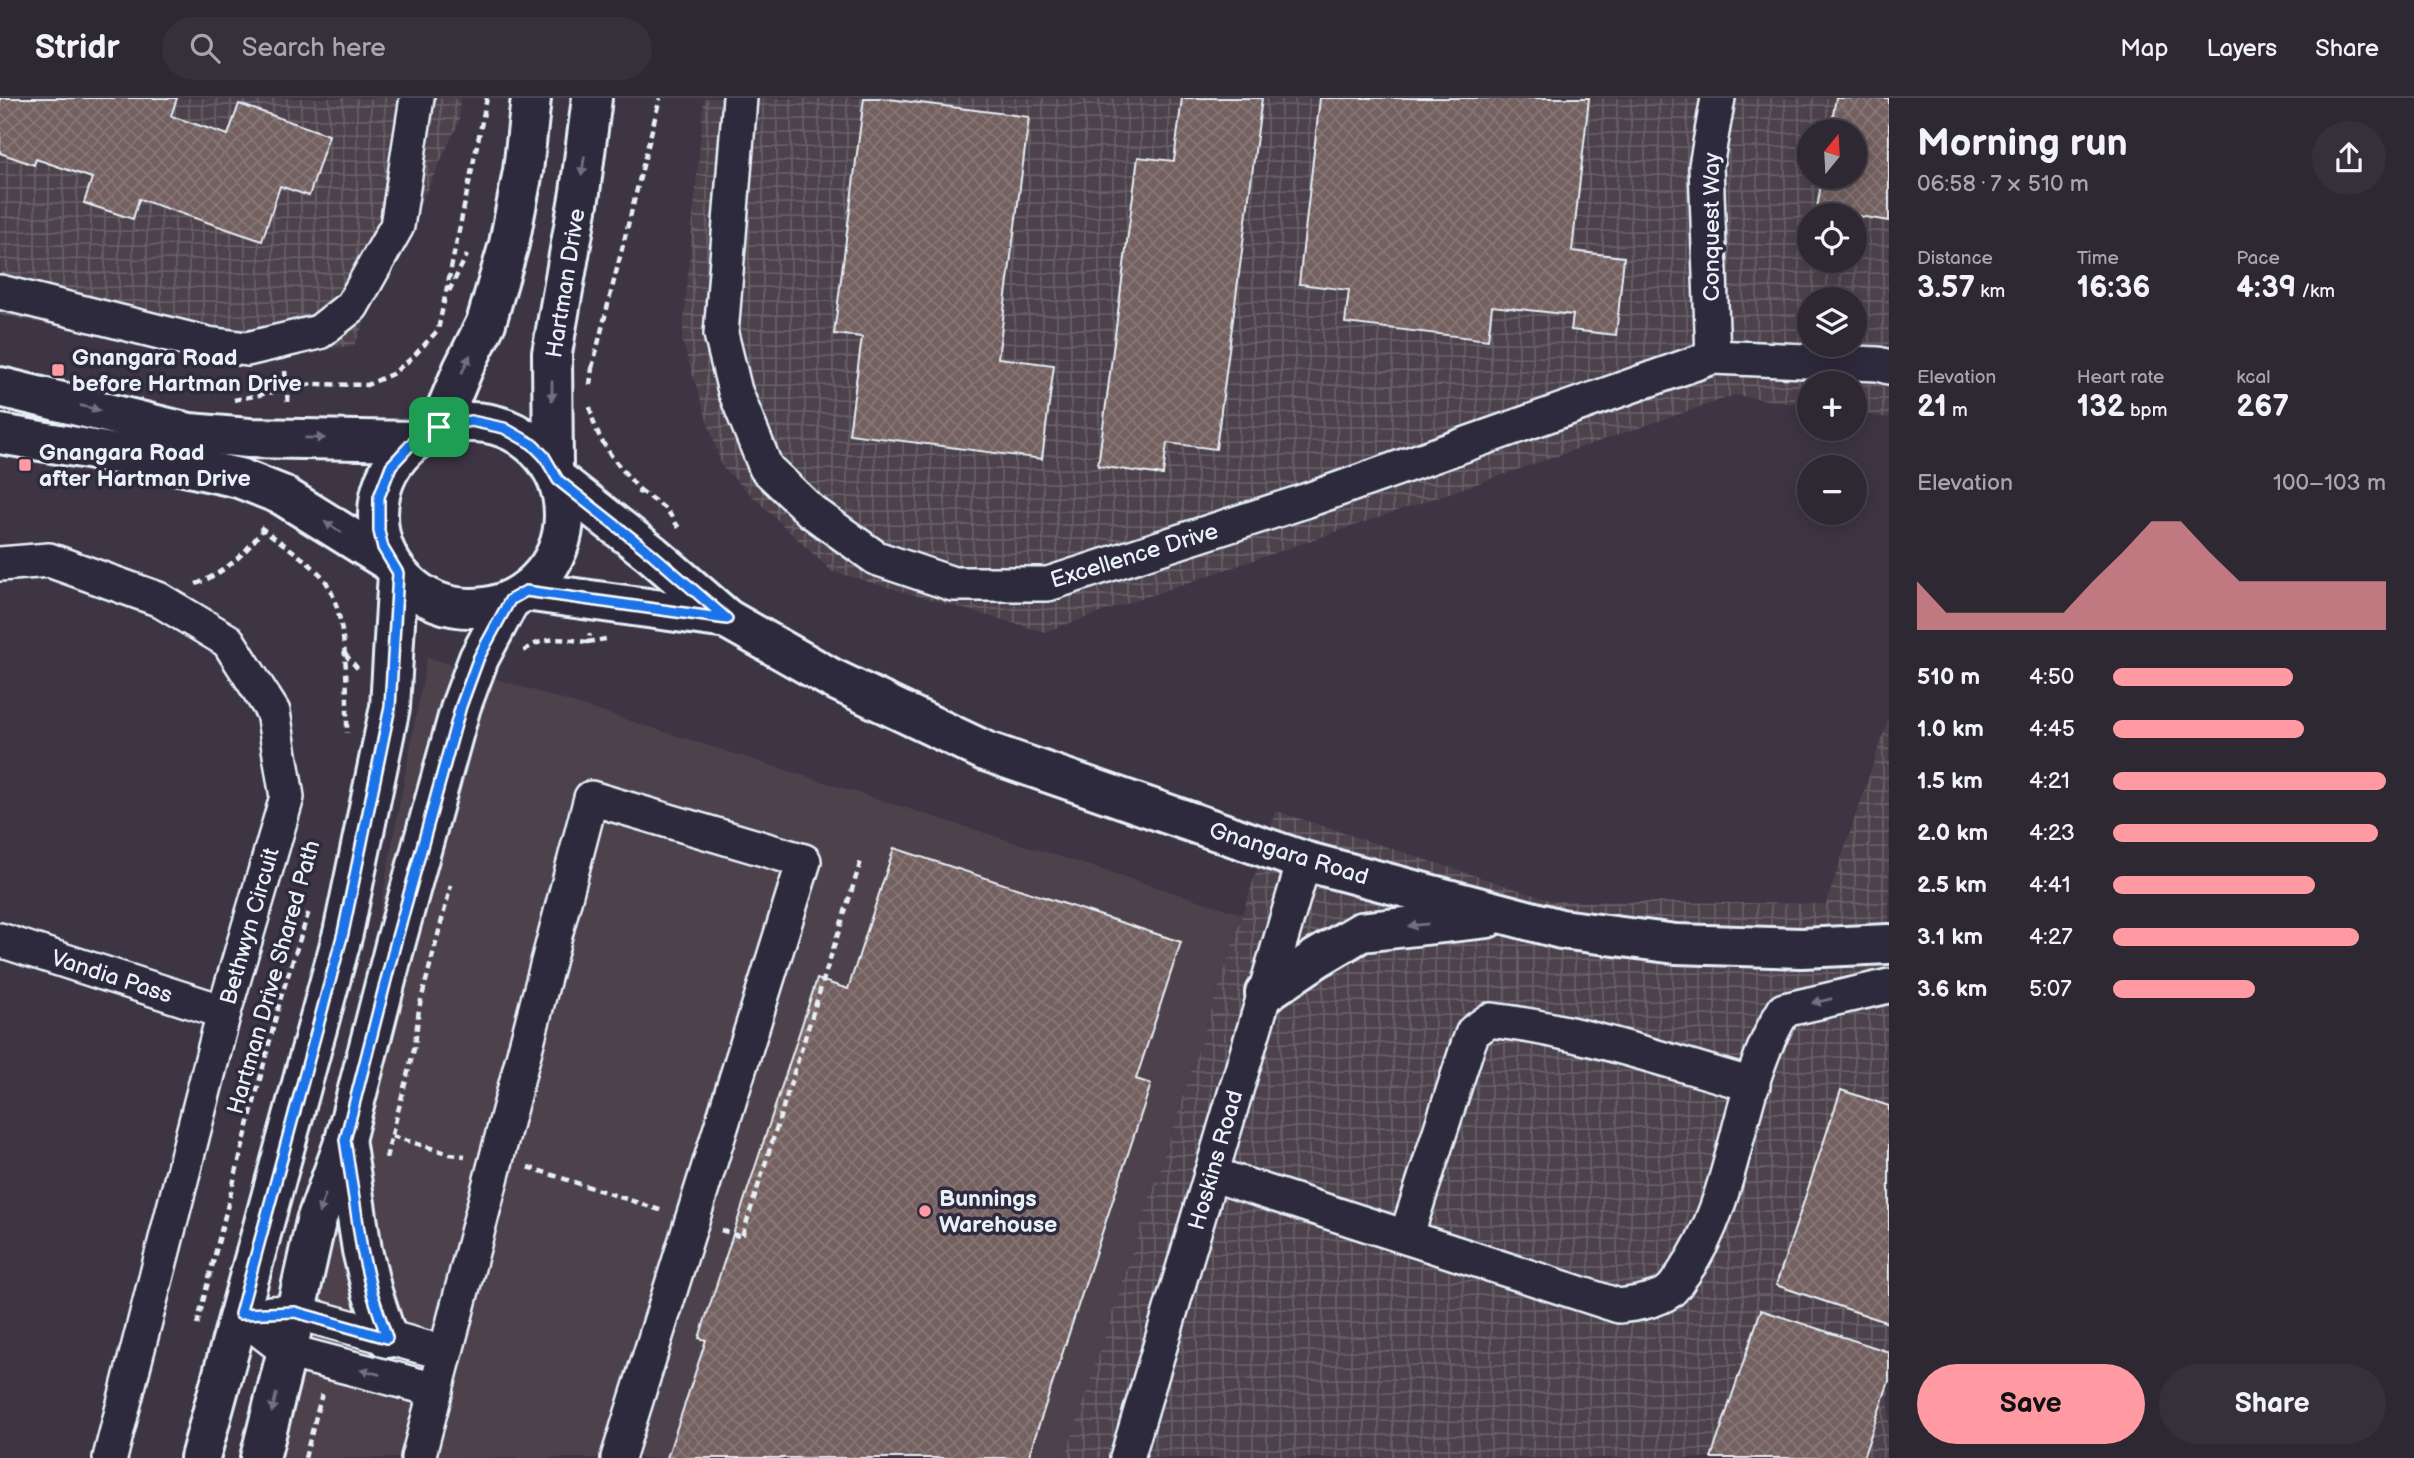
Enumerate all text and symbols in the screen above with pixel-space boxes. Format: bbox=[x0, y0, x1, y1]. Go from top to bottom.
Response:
search box bbox=[162, 17, 652, 80]
text: Stridr bbox=[35, 28, 120, 68]
icon: search bbox=[186, 29, 224, 67]
text: Search here bbox=[242, 33, 386, 64]
text: Map bbox=[2120, 34, 2168, 63]
text: Layers bbox=[2206, 34, 2277, 63]
text: Share bbox=[2315, 34, 2379, 63]
north arrow bbox=[1797, 119, 1867, 189]
map controls bbox=[1797, 119, 1867, 525]
text: Morning run bbox=[1917, 121, 2128, 166]
button: share bbox=[2312, 121, 2386, 195]
street label: Conquest Way bbox=[1698, 152, 1726, 302]
one-way arrow bbox=[578, 155, 589, 177]
text: 06:58 · 7 × 510 m bbox=[1917, 170, 2089, 198]
button: locate bbox=[1797, 203, 1867, 273]
street label: Hartman Drive bbox=[540, 207, 592, 360]
text: Distance bbox=[1917, 247, 1993, 270]
text: Time bbox=[2077, 247, 2119, 270]
text: Pace bbox=[2236, 247, 2280, 270]
text: 3.57 bbox=[1917, 270, 1975, 306]
text: 16:36 bbox=[2077, 270, 2150, 306]
text: 4:39 bbox=[2236, 270, 2296, 306]
text: km bbox=[1975, 280, 2005, 303]
text: /km bbox=[2296, 280, 2335, 303]
button: layers bbox=[1797, 287, 1867, 357]
place label: Gnangara Road before Hartman Drive bbox=[72, 344, 302, 398]
one-way arrow bbox=[460, 354, 472, 374]
marker: Gnangara Road before Hartman Drive bbox=[50, 362, 66, 378]
text: Elevation bbox=[1917, 366, 1996, 389]
text: Heart rate bbox=[2077, 366, 2164, 389]
text: kcal bbox=[2236, 366, 2270, 389]
button: + bbox=[1797, 371, 1867, 441]
one-way arrow bbox=[546, 380, 558, 402]
text: 21 bbox=[1917, 389, 1947, 425]
text: 132 bbox=[2077, 389, 2125, 425]
text: 267 bbox=[2236, 389, 2289, 425]
pin bbox=[409, 397, 469, 457]
text: m bbox=[1947, 399, 1968, 422]
text: bpm bbox=[2125, 399, 2167, 422]
one-way arrow bbox=[79, 403, 101, 414]
icon: arrive bbox=[420, 408, 458, 446]
one-way arrow bbox=[304, 433, 326, 444]
place label: Gnangara Road after Hartman Drive bbox=[39, 439, 251, 493]
button: − bbox=[1797, 455, 1867, 525]
marker: Gnangara Road after Hartman Drive bbox=[17, 457, 33, 473]
text: Elevation bbox=[1917, 469, 2013, 497]
text: 100–103 m bbox=[2273, 469, 2386, 497]
street label: Excellence Drive bbox=[1047, 517, 1222, 595]
one-way arrow bbox=[324, 521, 343, 534]
text: 510 m bbox=[1917, 663, 1980, 691]
text: 4:50 bbox=[2029, 663, 2074, 691]
text: 1.0 km bbox=[1917, 715, 1984, 743]
text: 4:45 bbox=[2029, 715, 2075, 743]
text: 1.5 km bbox=[1917, 767, 1983, 795]
text: 4:21 bbox=[2029, 767, 2070, 795]
street label: Gnangara Road bbox=[1206, 816, 1372, 891]
text: 2.0 km bbox=[1917, 819, 1988, 847]
text: 4:23 bbox=[2029, 819, 2075, 847]
street label: Hartman Drive Shared Path bbox=[221, 837, 326, 1117]
street label: Bethwyn Circuit bbox=[214, 845, 286, 1008]
text: 2.5 km bbox=[1917, 871, 1987, 899]
text: 4:41 bbox=[2029, 871, 2071, 899]
one-way arrow bbox=[1406, 920, 1428, 931]
text: 3.1 km bbox=[1917, 923, 1983, 951]
text: 4:27 bbox=[2029, 923, 2073, 951]
street label: Vandia Pass bbox=[48, 944, 176, 1010]
text: 3.6 km bbox=[1917, 975, 1987, 1003]
text: 5:07 bbox=[2029, 975, 2072, 1003]
one-way arrow bbox=[1811, 996, 1833, 1007]
street label: Hoskins Road bbox=[1183, 1087, 1249, 1233]
place label: Bunnings Warehouse bbox=[939, 1185, 1057, 1239]
one-way arrow bbox=[316, 1193, 327, 1214]
marker: Bunnings Warehouse bbox=[917, 1203, 933, 1219]
button: Save bbox=[1917, 1364, 2145, 1444]
button: Share bbox=[2159, 1364, 2386, 1444]
one-way arrow bbox=[359, 1366, 381, 1377]
one-way arrow bbox=[268, 1392, 279, 1414]

